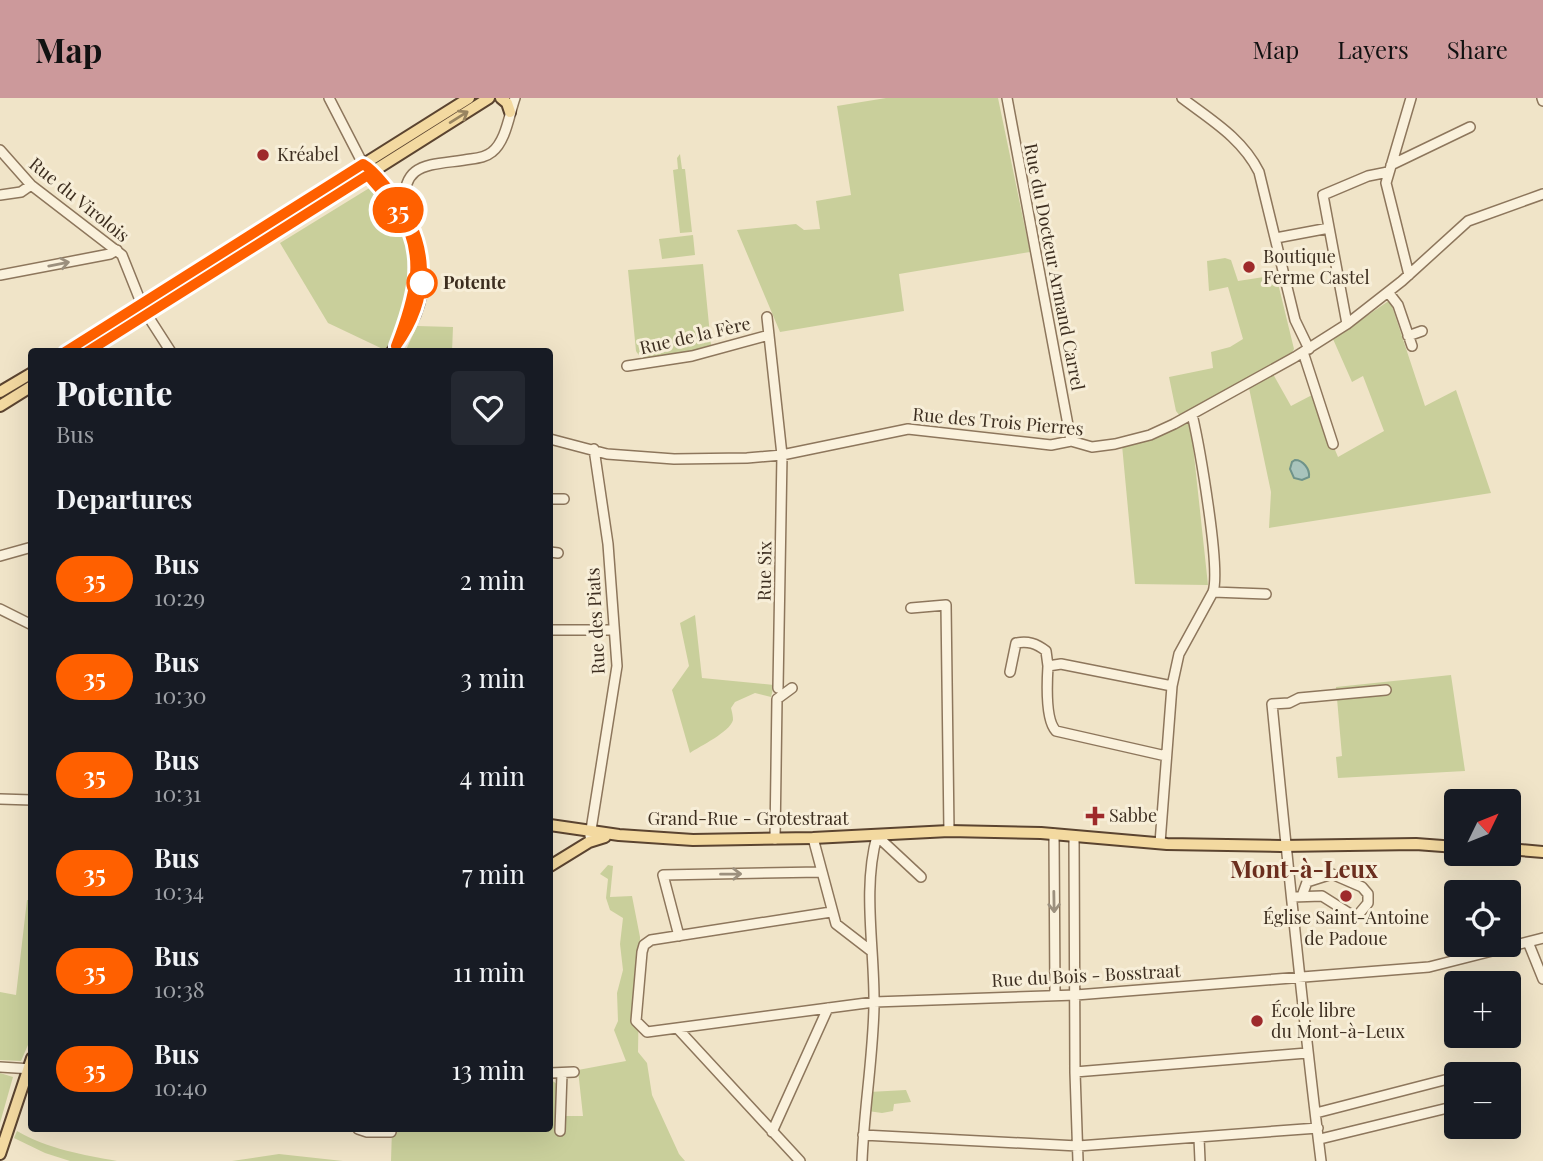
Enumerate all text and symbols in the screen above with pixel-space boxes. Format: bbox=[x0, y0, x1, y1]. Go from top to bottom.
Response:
text: Map bbox=[35, 27, 102, 71]
text: Map bbox=[1253, 33, 1299, 65]
text: Layers bbox=[1337, 33, 1409, 65]
text: Share bbox=[1447, 33, 1508, 65]
one-way arrow bbox=[449, 109, 469, 123]
street label: Rue du Docteur Armand Carrel bbox=[1019, 141, 1091, 393]
place label: Kréabel bbox=[277, 142, 339, 166]
marker: Kréabel bbox=[255, 147, 271, 163]
street label: Rue du Virolois bbox=[25, 151, 135, 247]
line badge: 35 bbox=[366, 187, 430, 233]
text: 35 bbox=[387, 194, 409, 226]
place label: Boutique Ferme Castel bbox=[1263, 244, 1370, 289]
one-way arrow bbox=[47, 257, 70, 270]
marker: Boutique Ferme Castel bbox=[1241, 259, 1257, 275]
marker: Potente bbox=[407, 268, 437, 298]
place label: Potente bbox=[443, 270, 506, 294]
street label: Rue de la Fère bbox=[637, 311, 753, 359]
text: Potente bbox=[56, 370, 172, 414]
button: heart bbox=[451, 371, 525, 445]
street label: Rue des Trois Pierres bbox=[912, 402, 1085, 440]
text: Bus bbox=[56, 418, 94, 449]
text: Departures bbox=[56, 481, 192, 516]
street label: Rue Six bbox=[751, 540, 777, 601]
text: Bus bbox=[154, 546, 199, 581]
text: 2 min bbox=[460, 562, 525, 597]
text: 35 bbox=[83, 563, 106, 595]
street label: Rue des Piats bbox=[580, 567, 610, 675]
text: 10:29 bbox=[154, 581, 205, 612]
text: Bus bbox=[154, 644, 199, 679]
text: 3 min bbox=[461, 660, 525, 695]
text: 35 bbox=[83, 661, 106, 693]
text: 10:30 bbox=[154, 679, 207, 710]
text: Bus bbox=[154, 742, 199, 777]
text: 4 min bbox=[459, 758, 525, 793]
text: 35 bbox=[83, 759, 106, 791]
text: 10:31 bbox=[154, 777, 201, 808]
north arrow bbox=[1444, 789, 1521, 866]
map controls bbox=[1444, 789, 1521, 1139]
place label: Sabbe bbox=[1109, 803, 1157, 827]
street label: Grand-Rue - Grotestraat bbox=[647, 806, 849, 830]
marker: Sabbe bbox=[1087, 808, 1103, 824]
text: Bus bbox=[154, 840, 199, 875]
district label: Mont-à-Leux bbox=[1230, 852, 1378, 884]
text: 7 min bbox=[462, 856, 525, 891]
text: 35 bbox=[83, 857, 106, 889]
one-way arrow bbox=[720, 867, 743, 880]
text: 10:34 bbox=[154, 875, 204, 906]
button: locate bbox=[1444, 880, 1521, 957]
marker: Église Saint-Antoine de Padoue bbox=[1338, 888, 1354, 904]
one-way arrow bbox=[1047, 891, 1061, 914]
place label: Église Saint-Antoine de Padoue bbox=[1263, 905, 1429, 950]
text: Bus bbox=[154, 938, 199, 973]
text: 11 min bbox=[453, 954, 525, 989]
text: 35 bbox=[83, 955, 106, 987]
street label: Rue du Bois - Bosstraat bbox=[991, 958, 1182, 992]
button: + bbox=[1444, 971, 1521, 1048]
text: 10:38 bbox=[154, 973, 205, 1004]
place label: École libre du Mont-à-Leux bbox=[1271, 998, 1406, 1043]
marker: École libre du Mont-à-Leux bbox=[1249, 1013, 1265, 1029]
text: Bus bbox=[154, 1036, 199, 1071]
text: 13 min bbox=[451, 1052, 525, 1087]
text: 35 bbox=[83, 1053, 106, 1085]
button: − bbox=[1444, 1062, 1521, 1139]
text: 10:40 bbox=[154, 1071, 208, 1102]

